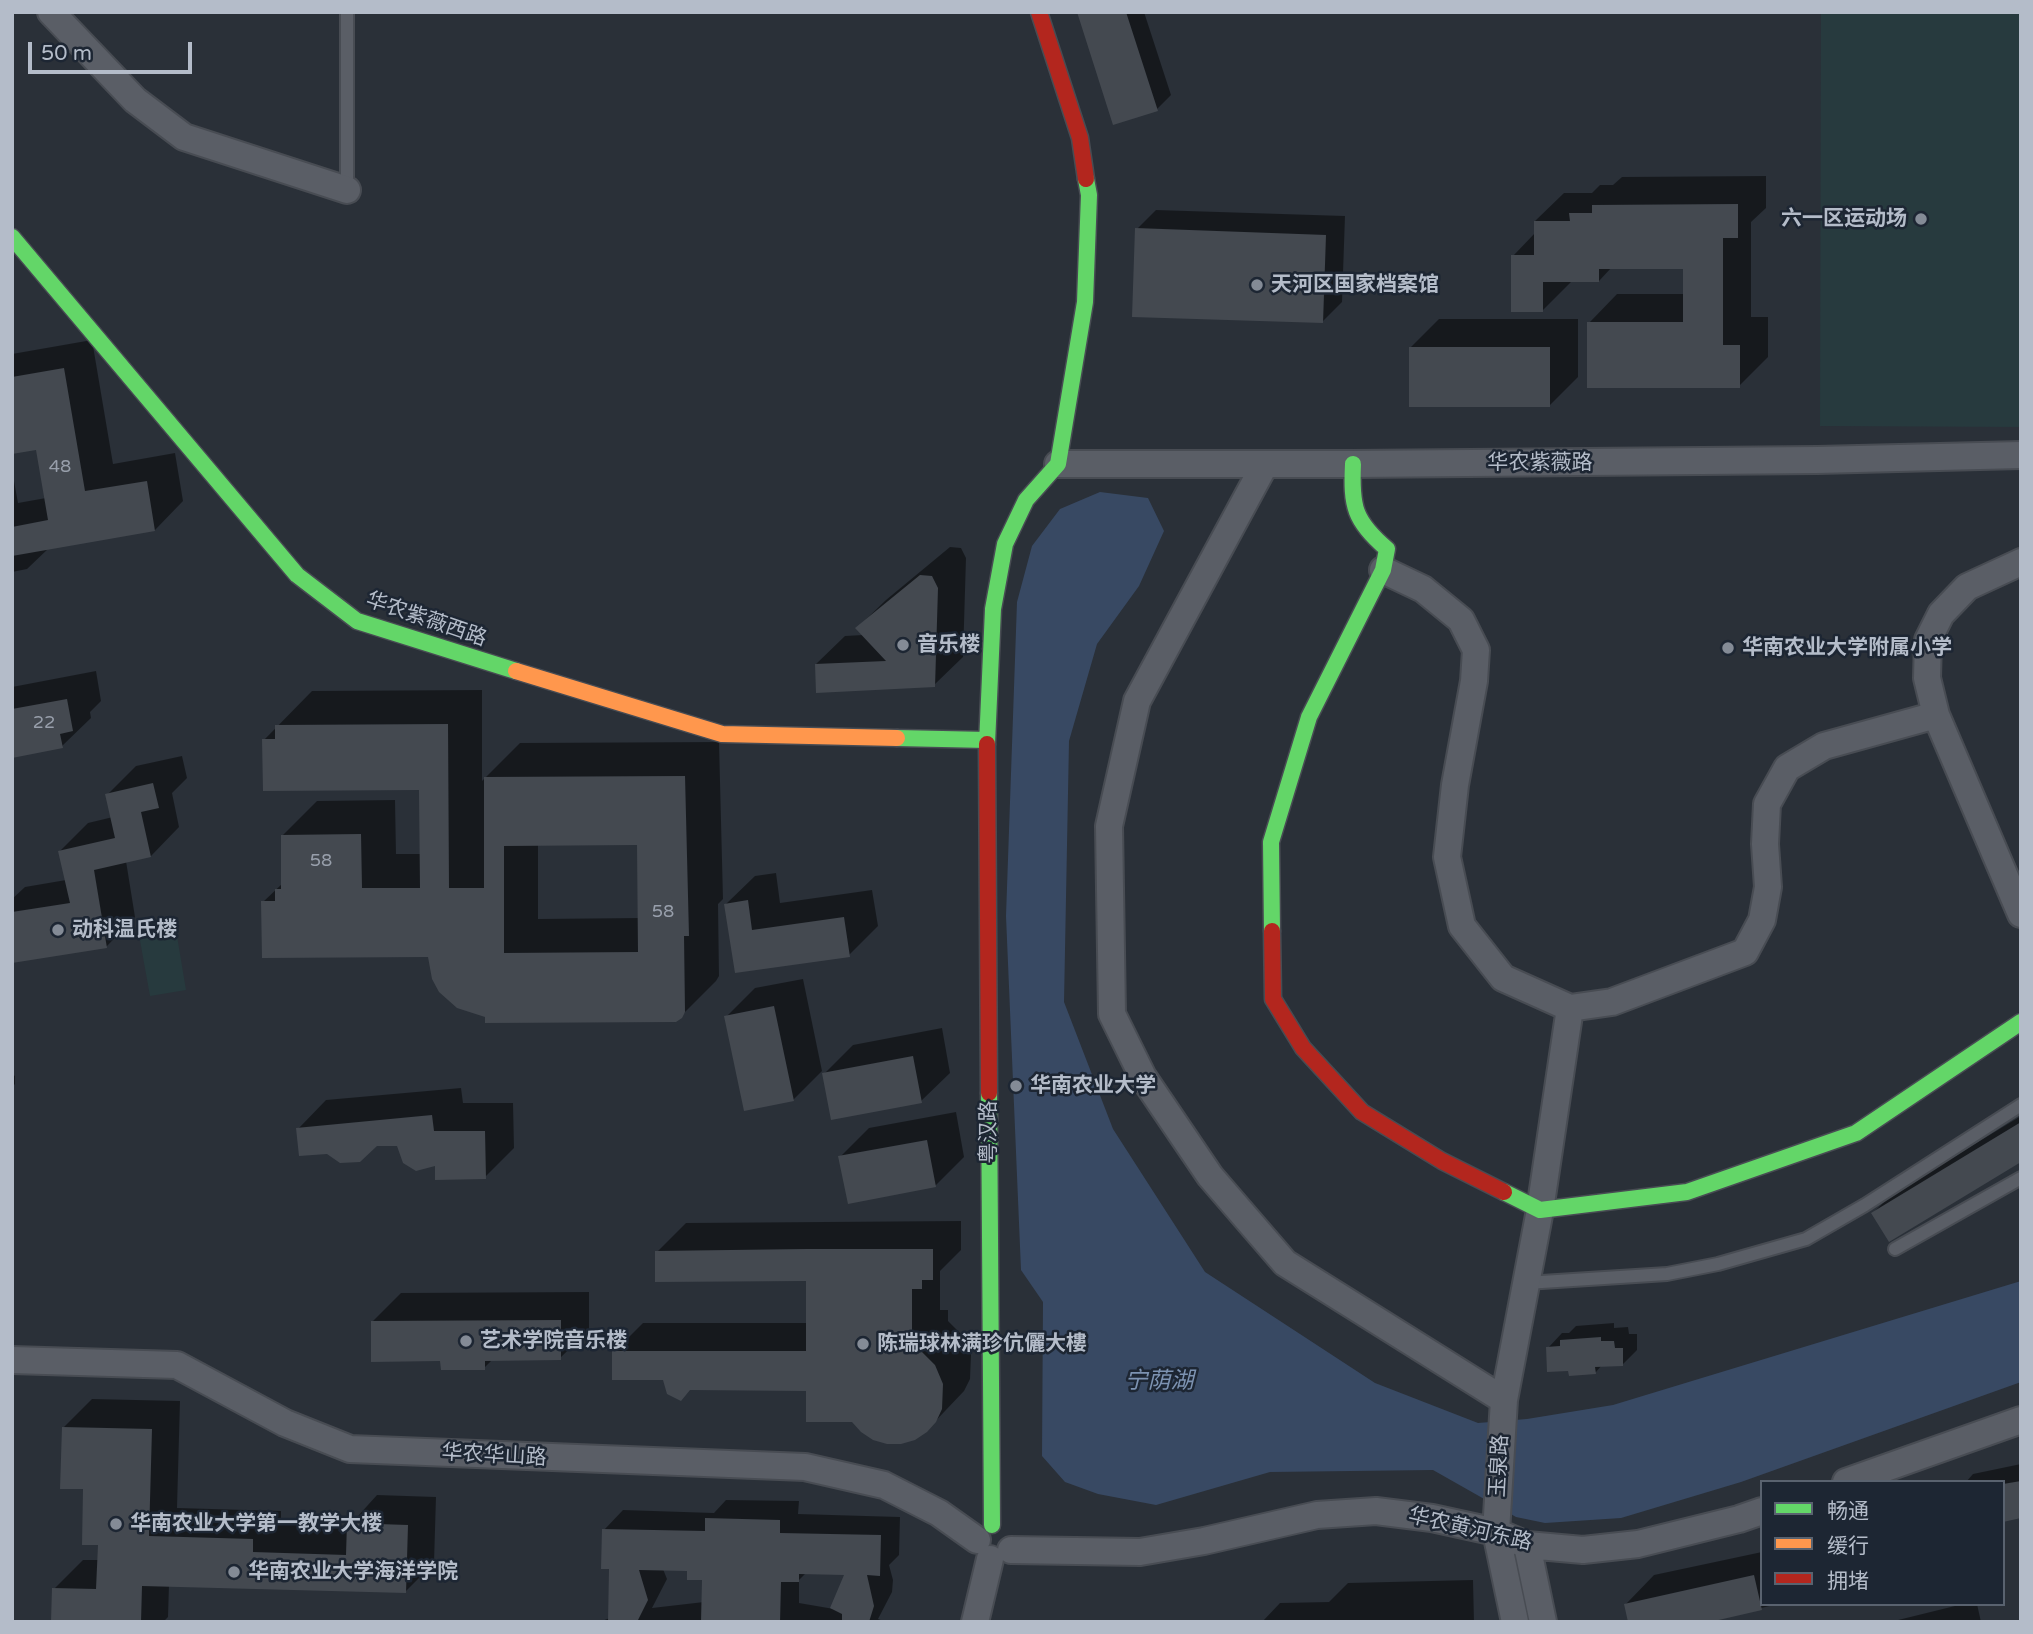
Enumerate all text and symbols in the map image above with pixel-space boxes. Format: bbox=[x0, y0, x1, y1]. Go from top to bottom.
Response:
scale bar bbox=[32, 28, 196, 72]
text: 50 m bbox=[41, 41, 92, 66]
place label: 六一区运动场 bbox=[1781, 206, 1907, 232]
marker: 六一区运动场 bbox=[1913, 211, 1929, 227]
place label: 天河区国家档案馆 bbox=[1271, 272, 1439, 298]
marker: 天河区国家档案馆 bbox=[1249, 277, 1265, 293]
street label: 华农紫薇路 bbox=[1488, 450, 1592, 476]
house number: 48 bbox=[49, 456, 71, 478]
street label: 华农紫薇西路 bbox=[362, 588, 490, 652]
place label: 音乐楼 bbox=[917, 632, 980, 658]
place label: 华南农业大学附属小学 bbox=[1742, 635, 1952, 661]
marker: 音乐楼 bbox=[895, 637, 911, 653]
marker: 华南农业大学附属小学 bbox=[1720, 640, 1736, 656]
house number: 22 bbox=[33, 712, 55, 734]
house number: 58 bbox=[310, 850, 332, 872]
house number: 58 bbox=[652, 901, 674, 923]
place label: 动科温氏楼 bbox=[72, 917, 177, 943]
marker: 动科温氏楼 bbox=[50, 922, 66, 938]
place label: 华南农业大学 bbox=[1030, 1073, 1156, 1099]
marker: 华南农业大学 bbox=[1008, 1078, 1024, 1094]
street label: 粤汉路 bbox=[976, 1101, 1002, 1163]
place label: 艺术学院音乐楼 bbox=[480, 1328, 627, 1354]
place label: 陈瑞球林满珍伉儷大樓 bbox=[877, 1331, 1087, 1357]
marker: 艺术学院音乐楼 bbox=[458, 1333, 474, 1349]
marker: 陈瑞球林满珍伉儷大樓 bbox=[855, 1336, 871, 1352]
water label: 宁荫湖 bbox=[1125, 1368, 1193, 1396]
street label: 玉泉路 bbox=[1486, 1434, 1514, 1498]
street label: 华农华山路 bbox=[441, 1441, 547, 1471]
legend bbox=[1760, 1480, 2005, 1606]
text: 畅通 bbox=[1827, 1499, 1869, 1524]
street label: 华农黄河东路 bbox=[1406, 1504, 1534, 1556]
place label: 华南农业大学第一教学大楼 bbox=[130, 1511, 382, 1537]
marker: 华南农业大学第一教学大楼 bbox=[108, 1516, 124, 1532]
text: 缓行 bbox=[1827, 1534, 1869, 1559]
place label: 华南农业大学海洋学院 bbox=[248, 1559, 458, 1585]
marker: 华南农业大学海洋学院 bbox=[226, 1564, 242, 1580]
text: 拥堵 bbox=[1827, 1569, 1869, 1594]

